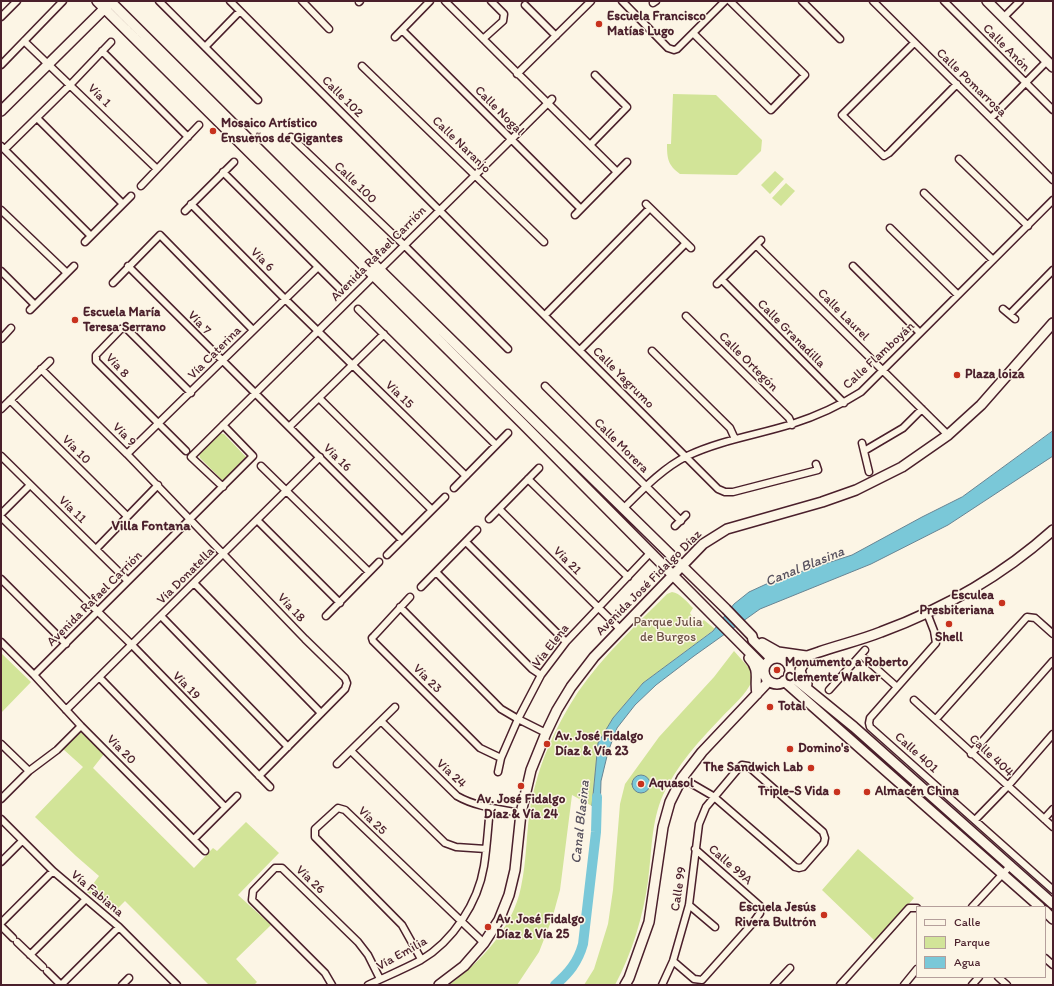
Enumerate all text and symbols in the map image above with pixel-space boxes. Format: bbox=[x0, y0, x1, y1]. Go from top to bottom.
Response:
place label: Escuela Francisco Matías Lugo bbox=[607, 9, 706, 40]
marker: Escuela Francisco Matías Lugo bbox=[594, 19, 604, 29]
street label: Calle Anón bbox=[979, 21, 1033, 75]
street label: Calle Pomarrosa bbox=[933, 45, 1009, 121]
street label: Calle 102 bbox=[318, 73, 366, 121]
street label: Vía 1 bbox=[84, 81, 114, 111]
street label: Calle Nogal bbox=[471, 83, 527, 139]
street label: Calle Naranjo bbox=[428, 113, 494, 177]
place label: Mosaico Artístico Ensueños de Gigantes bbox=[221, 116, 343, 147]
marker: Mosaico Artístico Ensueños de Gigantes bbox=[208, 126, 218, 136]
street label: Calle 100 bbox=[330, 159, 380, 207]
street label: Avenida Rafael Carrión bbox=[328, 203, 430, 305]
street label: Vía 6 bbox=[247, 245, 277, 275]
street label: Calle Laurel bbox=[814, 286, 872, 344]
street label: Calle Granadilla bbox=[754, 297, 828, 371]
place label: Escuela María Teresa Serrano bbox=[83, 305, 166, 336]
street label: Vía 7 bbox=[184, 308, 214, 338]
marker: Escuela María Teresa Serrano bbox=[70, 315, 80, 325]
street label: Calle Flamboyán bbox=[840, 319, 918, 393]
street label: Vía Caterina bbox=[185, 323, 245, 383]
street label: Calle Ortegón bbox=[715, 329, 781, 395]
street label: Calle Yagrumo bbox=[589, 344, 657, 412]
street label: Vía 8 bbox=[102, 351, 132, 381]
place label: Plaza loiza bbox=[965, 367, 1024, 383]
marker: Plaza loiza bbox=[952, 370, 962, 380]
street label: Vía 15 bbox=[382, 378, 416, 412]
street label: Calle Morera bbox=[590, 415, 652, 477]
street label: Vía 9 bbox=[109, 420, 139, 450]
street label: Vía 10 bbox=[58, 432, 94, 468]
street label: Vía 16 bbox=[320, 441, 354, 475]
street label: Vía 11 bbox=[55, 493, 89, 527]
district label: Villa Fontana bbox=[112, 518, 190, 534]
street label: Avenida José Fidalgo Díaz bbox=[593, 527, 705, 639]
street label: Vía Donatella bbox=[154, 544, 218, 608]
street label: Vía 21 bbox=[550, 544, 584, 578]
water label: Canal Blasina bbox=[763, 544, 847, 590]
street label: Avenida Rafael Carrión bbox=[44, 548, 146, 650]
place label: Esculea Presbiteriana bbox=[919, 588, 994, 619]
street label: Vía 18 bbox=[274, 590, 308, 626]
marker: Esculea Presbiteriana bbox=[997, 598, 1007, 608]
park label: Parque Julia de Burgos bbox=[633, 615, 703, 646]
marker: Shell bbox=[944, 619, 954, 629]
street label: Vía Elena bbox=[529, 621, 573, 671]
place label: Shell bbox=[935, 630, 963, 646]
place label: Monumento a Roberto Clemente Walker bbox=[785, 655, 908, 686]
street label: Vía 23 bbox=[409, 661, 445, 697]
marker: Monumento a Roberto Clemente Walker bbox=[772, 665, 782, 675]
street label: Vía 19 bbox=[169, 669, 203, 703]
place label: Total bbox=[778, 699, 806, 715]
marker: Total bbox=[765, 702, 775, 712]
place label: Av. José Fidalgo Díaz & Vía 23 bbox=[555, 729, 643, 760]
street label: Calle 401 bbox=[891, 729, 941, 777]
street label: Calle 404 bbox=[965, 731, 1017, 781]
street label: Vía 20 bbox=[103, 732, 139, 768]
marker: Av. José Fidalgo Díaz & Vía 23 bbox=[542, 739, 552, 749]
place label: Domino's bbox=[798, 741, 849, 757]
marker: Domino's bbox=[785, 744, 795, 754]
street label: Vía 24 bbox=[433, 756, 469, 792]
place label: The Sandwich Lab bbox=[703, 760, 803, 776]
marker: The Sandwich Lab bbox=[806, 763, 816, 773]
place label: Aquasol bbox=[649, 776, 694, 792]
marker: Aquasol bbox=[636, 779, 646, 789]
water label: Canal Blasina bbox=[568, 780, 594, 864]
marker: Av. José Fidalgo Díaz & Vía 24 bbox=[516, 781, 526, 791]
place label: Triple-S Vida bbox=[758, 784, 829, 800]
place label: Almacén China bbox=[875, 784, 959, 800]
marker: Triple-S Vida bbox=[832, 787, 842, 797]
marker: Almacén China bbox=[862, 787, 872, 797]
place label: Av. José Fidalgo Díaz & Vía 24 bbox=[477, 792, 565, 823]
street label: Vía 25 bbox=[354, 803, 390, 839]
street label: Calle 99A bbox=[705, 842, 755, 888]
street label: Vía 26 bbox=[292, 862, 328, 898]
street label: Calle 99 bbox=[668, 865, 690, 913]
street label: Vía Fabiana bbox=[67, 867, 127, 921]
place label: Escuela Jesús Rivera Bultrón bbox=[735, 900, 816, 931]
legend bbox=[916, 906, 1046, 978]
marker: Escuela Jesús Rivera Bultrón bbox=[819, 910, 829, 920]
place label: Av. José Fidalgo Díaz & Vía 25 bbox=[496, 912, 584, 943]
text: Calle bbox=[954, 915, 980, 929]
marker: Av. José Fidalgo Díaz & Vía 25 bbox=[483, 922, 493, 932]
street label: Vía Emilia bbox=[374, 934, 430, 974]
text: Parque bbox=[954, 935, 990, 949]
text: Agua bbox=[954, 955, 980, 969]

